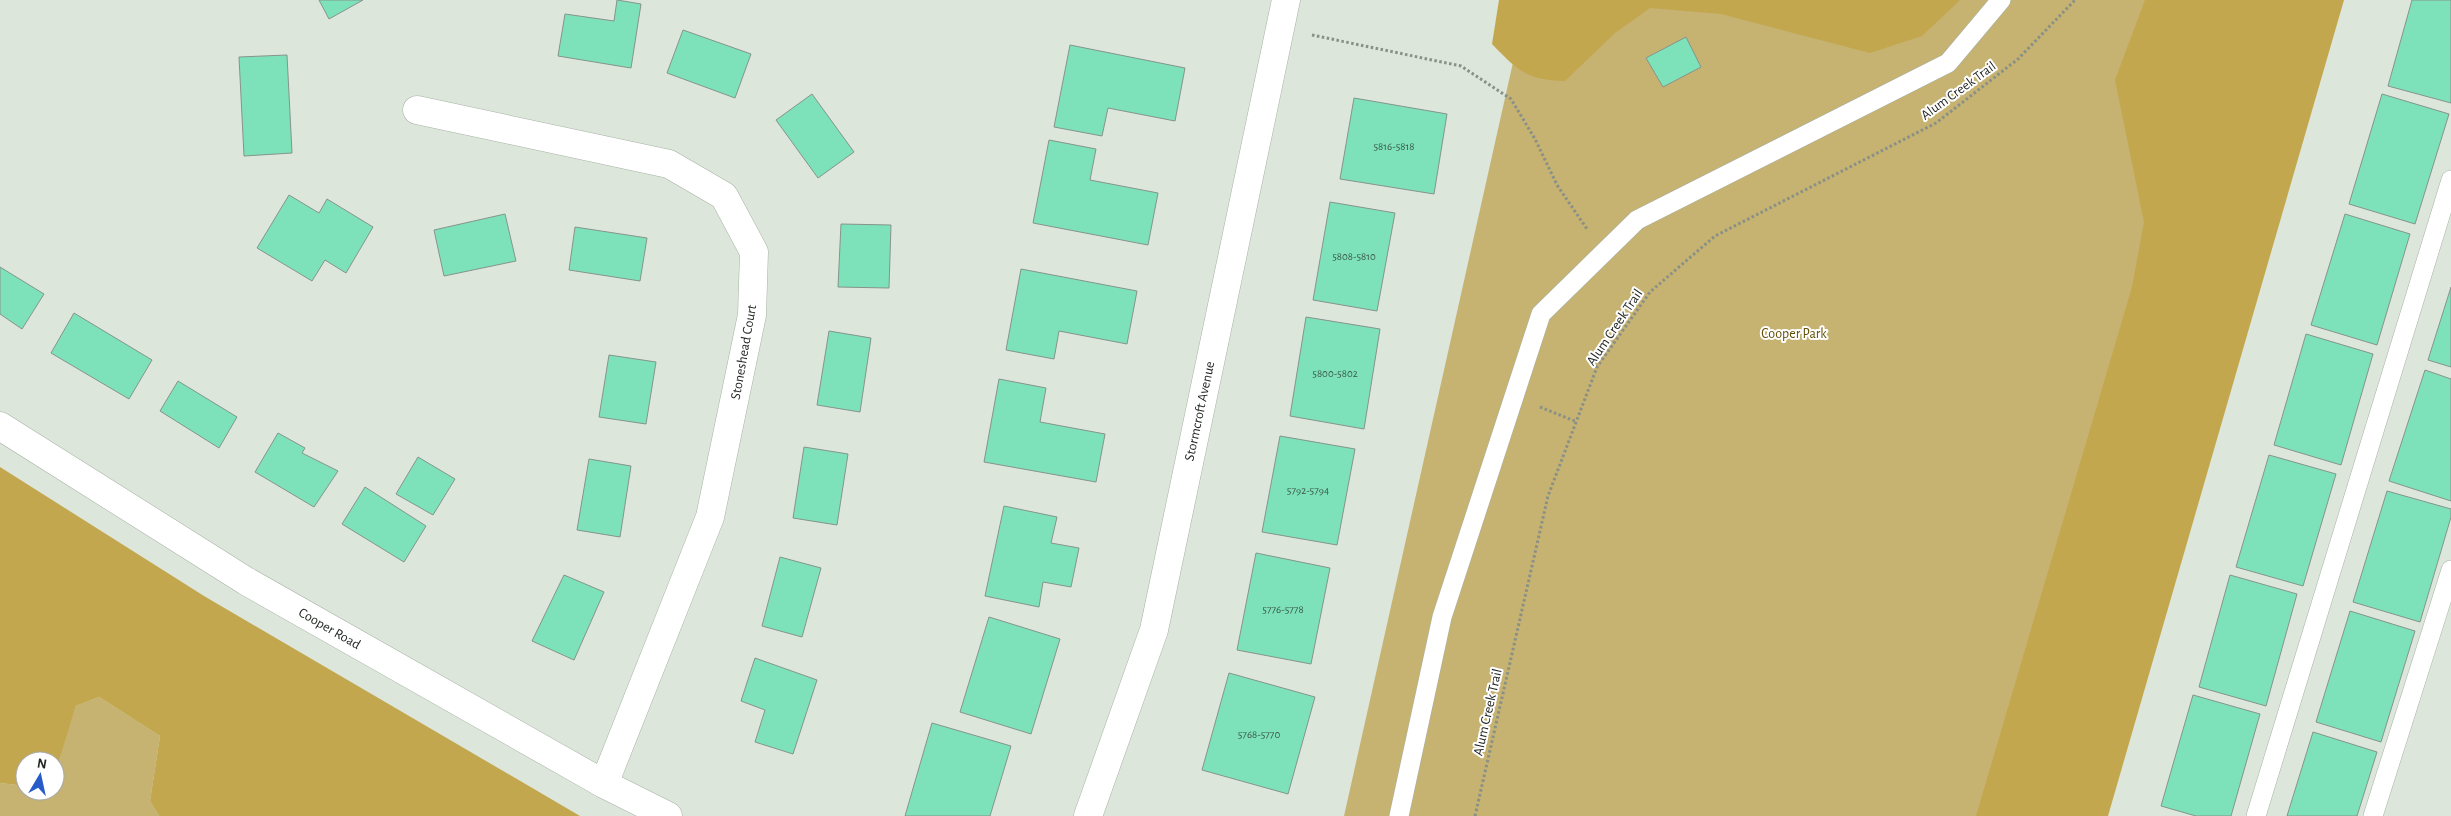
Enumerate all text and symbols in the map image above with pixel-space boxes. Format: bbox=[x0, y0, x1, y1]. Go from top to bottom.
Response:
street label: Alum Creek Trail bbox=[1919, 59, 1999, 123]
house number: 5816-5818 bbox=[1374, 141, 1414, 152]
house number: 5808-5810 bbox=[1332, 251, 1376, 262]
street label: Alum Creek Trail bbox=[1584, 287, 1645, 368]
street label: Stoneshead Court bbox=[729, 303, 759, 401]
park label: Cooper Park bbox=[1761, 327, 1827, 341]
street label: Stormcroft Avenue bbox=[1183, 360, 1217, 462]
house number: 5800-5802 bbox=[1312, 368, 1358, 379]
house number: 5792-5794 bbox=[1287, 485, 1329, 496]
house number: 5776-5778 bbox=[1262, 604, 1304, 615]
street label: Cooper Road bbox=[296, 606, 363, 652]
street label: Alum Creek Trail bbox=[1471, 667, 1505, 757]
house number: 5768-5770 bbox=[1238, 729, 1280, 740]
north arrow bbox=[15, 751, 65, 801]
text: N bbox=[36, 756, 48, 772]

